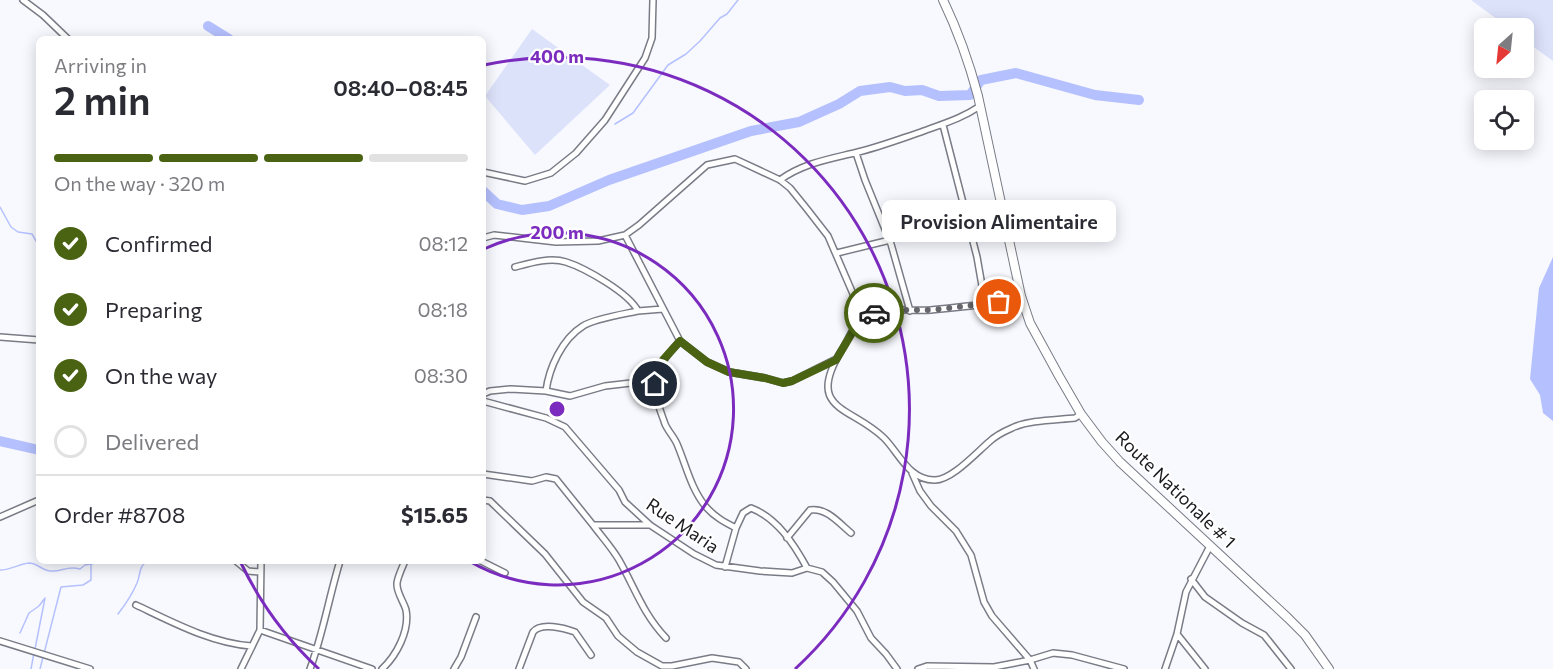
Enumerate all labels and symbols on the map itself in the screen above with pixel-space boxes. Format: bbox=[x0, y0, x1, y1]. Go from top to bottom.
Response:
north arrow bbox=[1474, 18, 1534, 78]
text: 400 m bbox=[530, 45, 584, 67]
callout: Provision Alimentaire bbox=[882, 200, 1116, 242]
text: 200 m bbox=[530, 221, 584, 243]
pin bbox=[973, 276, 1024, 327]
courier bbox=[844, 283, 904, 343]
pin bbox=[629, 358, 680, 409]
centre of rings bbox=[547, 399, 567, 419]
street label: Route Nationale # 1 bbox=[1111, 426, 1241, 552]
street label: Rue Maria bbox=[643, 493, 723, 557]

